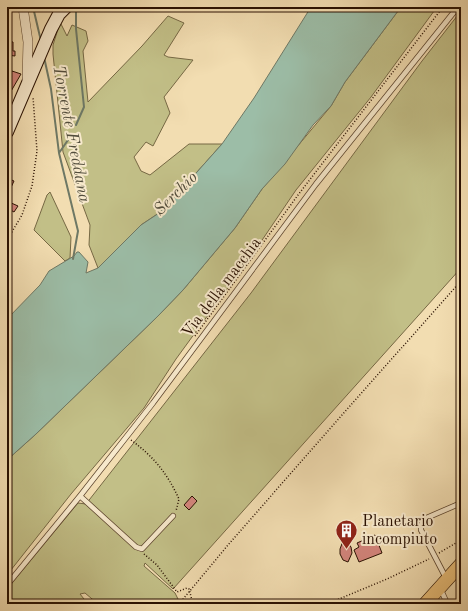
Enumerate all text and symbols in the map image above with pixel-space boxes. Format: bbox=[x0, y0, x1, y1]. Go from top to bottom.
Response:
water label: Torrente Freddana bbox=[49, 64, 93, 204]
water label: Serchio bbox=[151, 169, 201, 219]
street label: Via della macchia bbox=[179, 235, 265, 341]
place label: Planetario incompiuto bbox=[362, 514, 437, 548]
building icon: Planetario incompiuto bbox=[333, 518, 359, 551]

